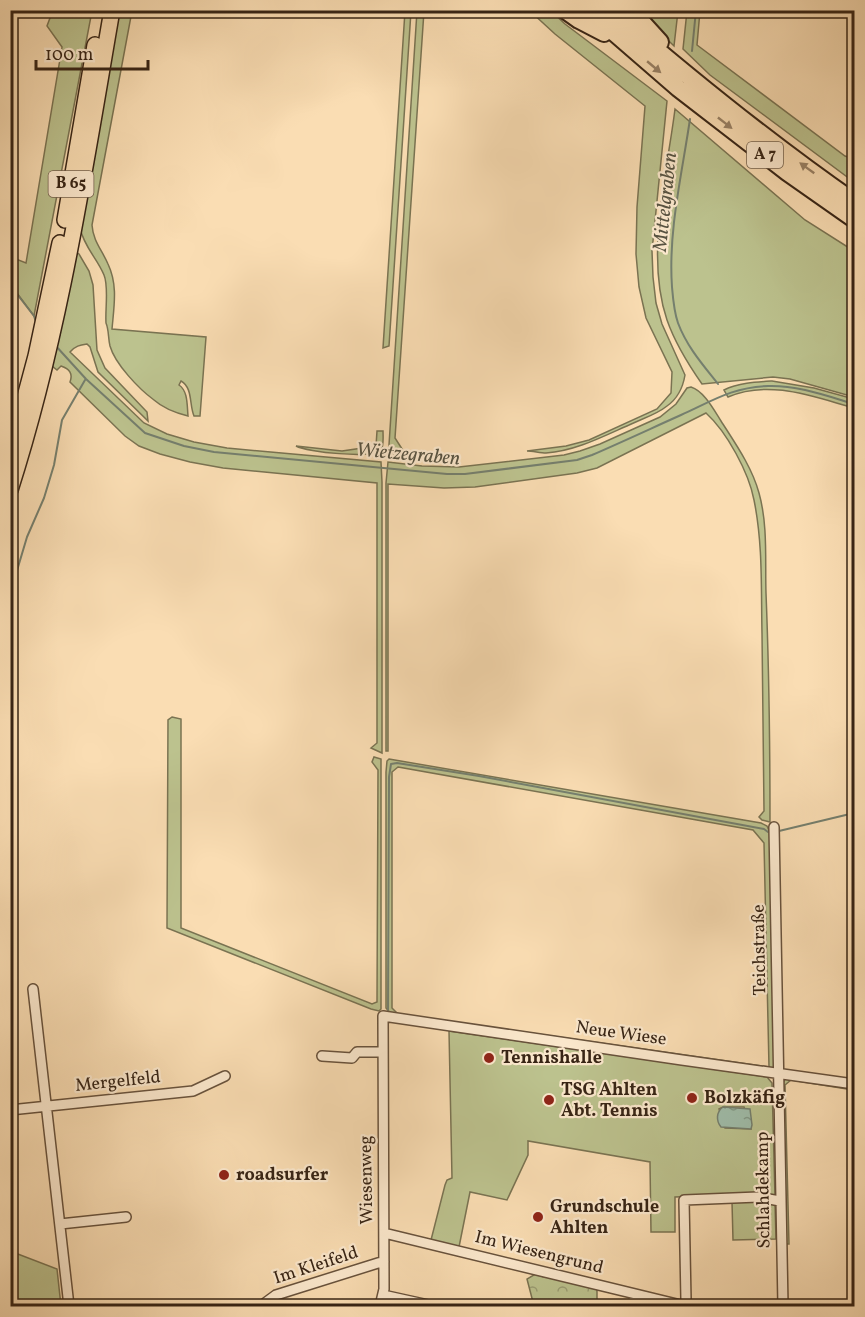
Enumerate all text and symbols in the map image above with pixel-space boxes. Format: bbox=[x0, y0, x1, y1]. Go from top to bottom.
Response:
scale bar bbox=[36, 33, 148, 71]
text: 100 m bbox=[45, 43, 94, 68]
one-way arrow bbox=[646, 60, 661, 73]
one-way arrow bbox=[717, 117, 732, 129]
road number: A 7 bbox=[747, 142, 783, 168]
water label: Mittelgraben bbox=[647, 151, 685, 254]
one-way arrow bbox=[799, 162, 815, 174]
road number: B 65 bbox=[48, 171, 94, 197]
water label: Wietzegraben bbox=[355, 436, 461, 474]
street label: Teichstraße bbox=[747, 904, 773, 996]
street label: Neue Wiese bbox=[574, 1015, 668, 1053]
place label: Tennishalle bbox=[501, 1046, 602, 1071]
marker: Tennishalle bbox=[482, 1051, 496, 1065]
street label: Mergelfeld bbox=[74, 1065, 162, 1099]
place label: TSG Ahlten Abt. Tennis bbox=[561, 1078, 658, 1124]
place label: Bolzkäfig bbox=[704, 1086, 785, 1111]
marker: Bolzkäfig bbox=[685, 1091, 699, 1105]
marker: TSG Ahlten Abt. Tennis bbox=[542, 1093, 556, 1107]
street label: Schlahdekamp bbox=[750, 1131, 778, 1249]
street label: Wiesenweg bbox=[354, 1135, 380, 1225]
place label: roadsurfer bbox=[236, 1163, 329, 1188]
marker: roadsurfer bbox=[217, 1168, 231, 1182]
place label: Grundschule Ahlten bbox=[550, 1195, 659, 1241]
marker: Grundschule Ahlten bbox=[531, 1210, 545, 1224]
street label: Im Wiesengrund bbox=[472, 1225, 606, 1281]
street label: Im Kleifeld bbox=[270, 1241, 362, 1291]

